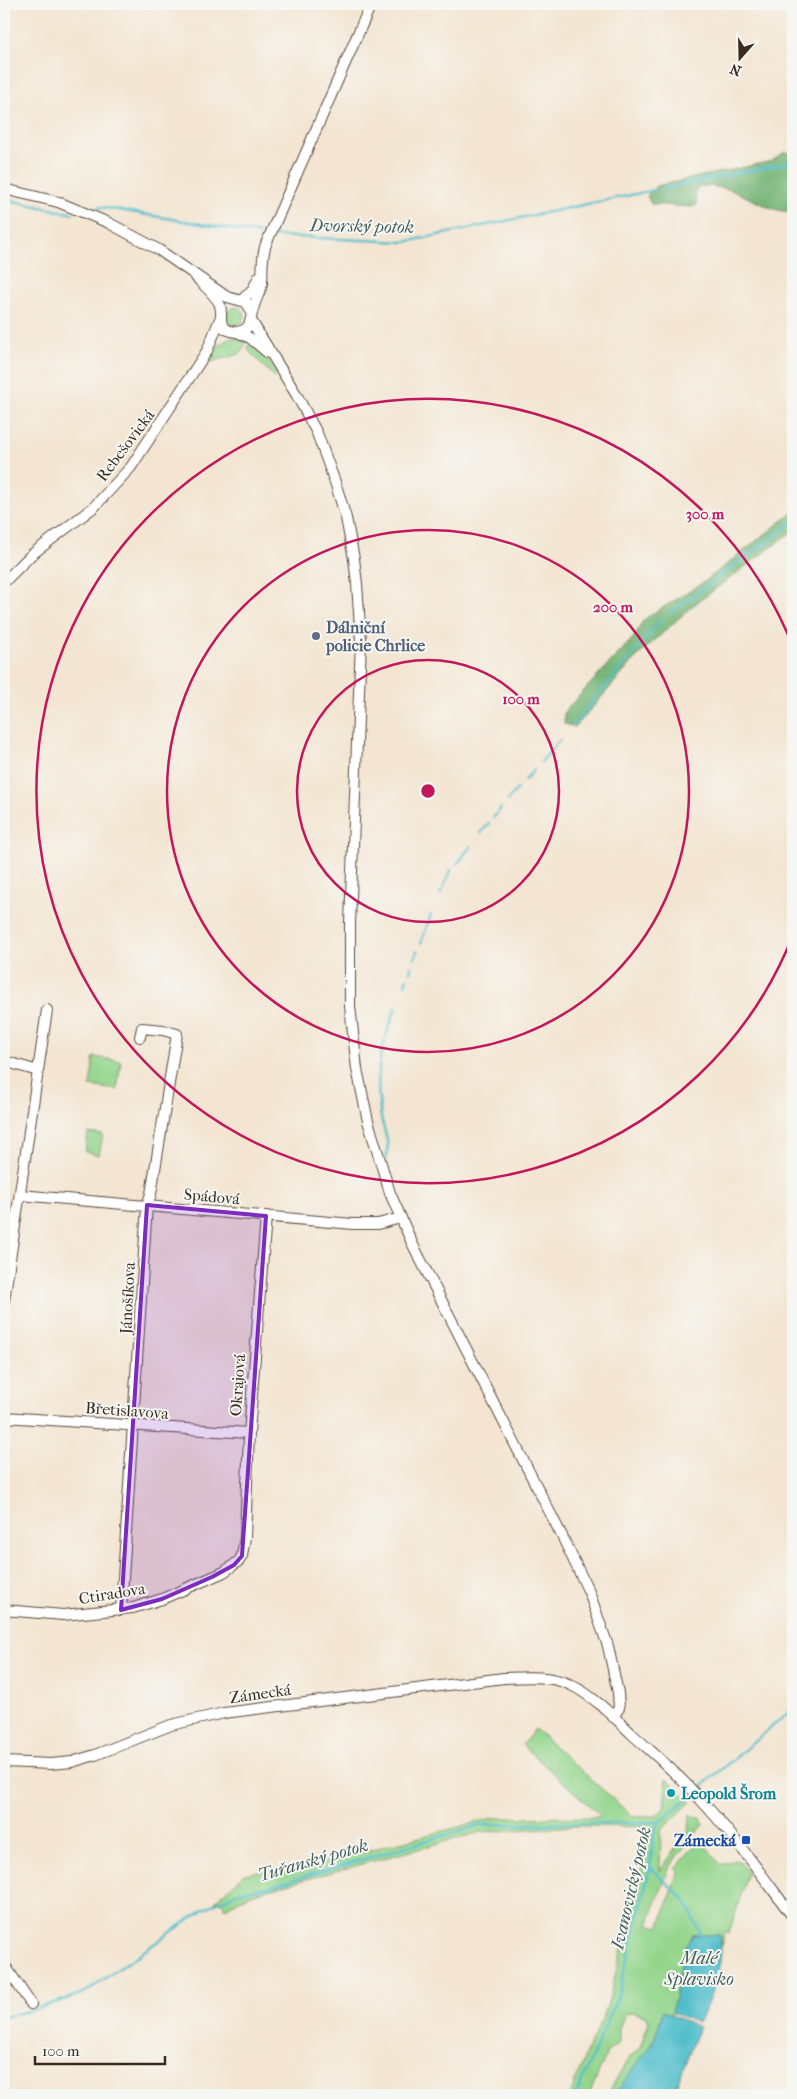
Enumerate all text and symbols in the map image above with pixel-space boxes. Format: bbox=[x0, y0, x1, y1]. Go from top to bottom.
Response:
north arrow bbox=[714, 32, 764, 82]
text: N bbox=[727, 60, 744, 80]
water label: Dvorský potok bbox=[309, 215, 414, 238]
street label: Rebešovická bbox=[92, 405, 159, 485]
text: 300 m bbox=[686, 505, 725, 523]
text: 200 m bbox=[593, 598, 633, 616]
place label: Dálniční policie Chrlice bbox=[325, 618, 425, 656]
marker: Dálniční policie Chrlice bbox=[310, 630, 322, 642]
text: 100 m bbox=[502, 690, 540, 708]
centre of rings bbox=[419, 782, 437, 800]
street label: Spádová bbox=[183, 1185, 241, 1208]
street label: Jánošíkova bbox=[116, 1261, 139, 1337]
street label: Okrajová bbox=[226, 1353, 249, 1417]
street label: Břetislavova bbox=[85, 1398, 170, 1423]
street label: Ctiradova bbox=[77, 1579, 147, 1608]
street label: Zámecká bbox=[228, 1680, 293, 1707]
place label: Leopold Šrom bbox=[681, 1783, 777, 1804]
marker: Leopold Šrom bbox=[665, 1787, 677, 1799]
water label: Ivanovický potok bbox=[607, 1825, 656, 1953]
place label: Zámecká bbox=[674, 1831, 737, 1850]
marker: Zámecká bbox=[740, 1834, 752, 1846]
water label: Tuřanský potok bbox=[256, 1835, 371, 1886]
water label: Malé Splavisko bbox=[663, 1948, 734, 1990]
scale bar bbox=[35, 2034, 165, 2066]
text: 100 m bbox=[42, 2042, 80, 2060]

